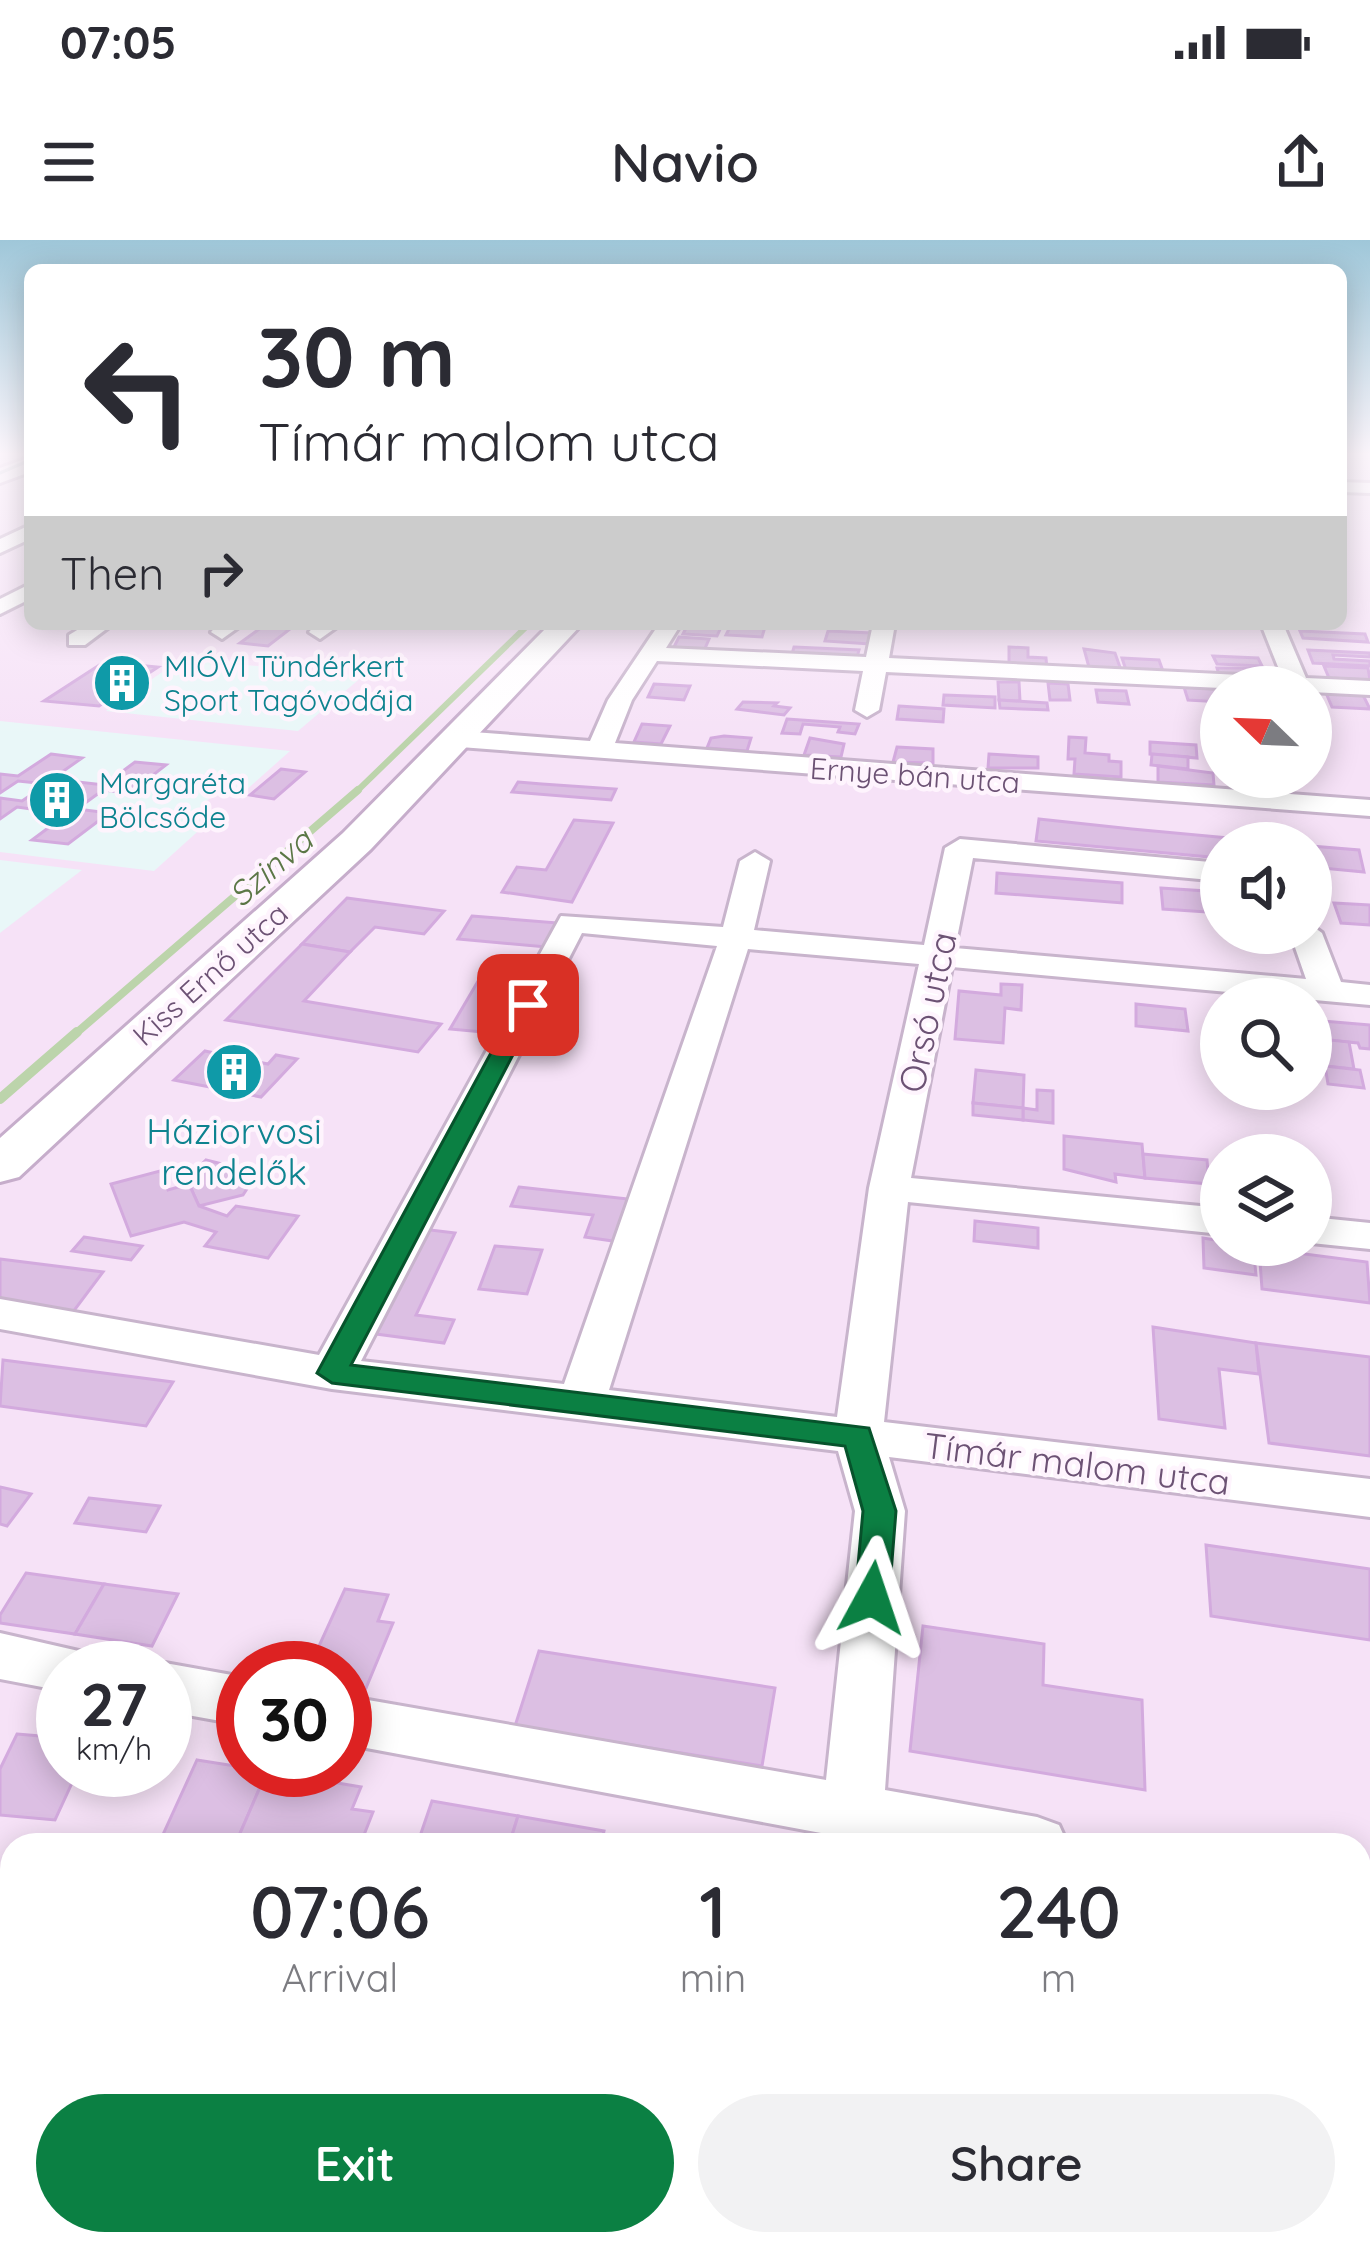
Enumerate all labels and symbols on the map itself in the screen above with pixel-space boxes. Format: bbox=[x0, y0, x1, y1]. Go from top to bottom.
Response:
place label: MIÓVI Tündérkert Sport Tagóvodája bbox=[164, 647, 414, 719]
building icon: MIÓVI Tündérkert Sport Tagóvodája bbox=[91, 652, 153, 714]
north arrow bbox=[1200, 666, 1332, 798]
street label: Ernye bán utca bbox=[809, 749, 1021, 801]
place label: Margaréta Bölcsőde bbox=[99, 764, 246, 836]
building icon: Margaréta Bölcsőde bbox=[26, 769, 88, 831]
water label: Szinva bbox=[220, 818, 322, 915]
street label: Kiss Ernő utca bbox=[124, 894, 296, 1054]
street label: Orsó utca bbox=[888, 928, 966, 1096]
pin bbox=[477, 954, 579, 1056]
building icon: Háziorvosi rendelők bbox=[203, 1041, 265, 1103]
place label: Háziorvosi rendelők bbox=[146, 1108, 322, 1194]
street label: Tímár malom utca bbox=[922, 1422, 1232, 1504]
position arrow bbox=[809, 1535, 935, 1661]
speed limit sign: 30 bbox=[216, 1641, 372, 1797]

